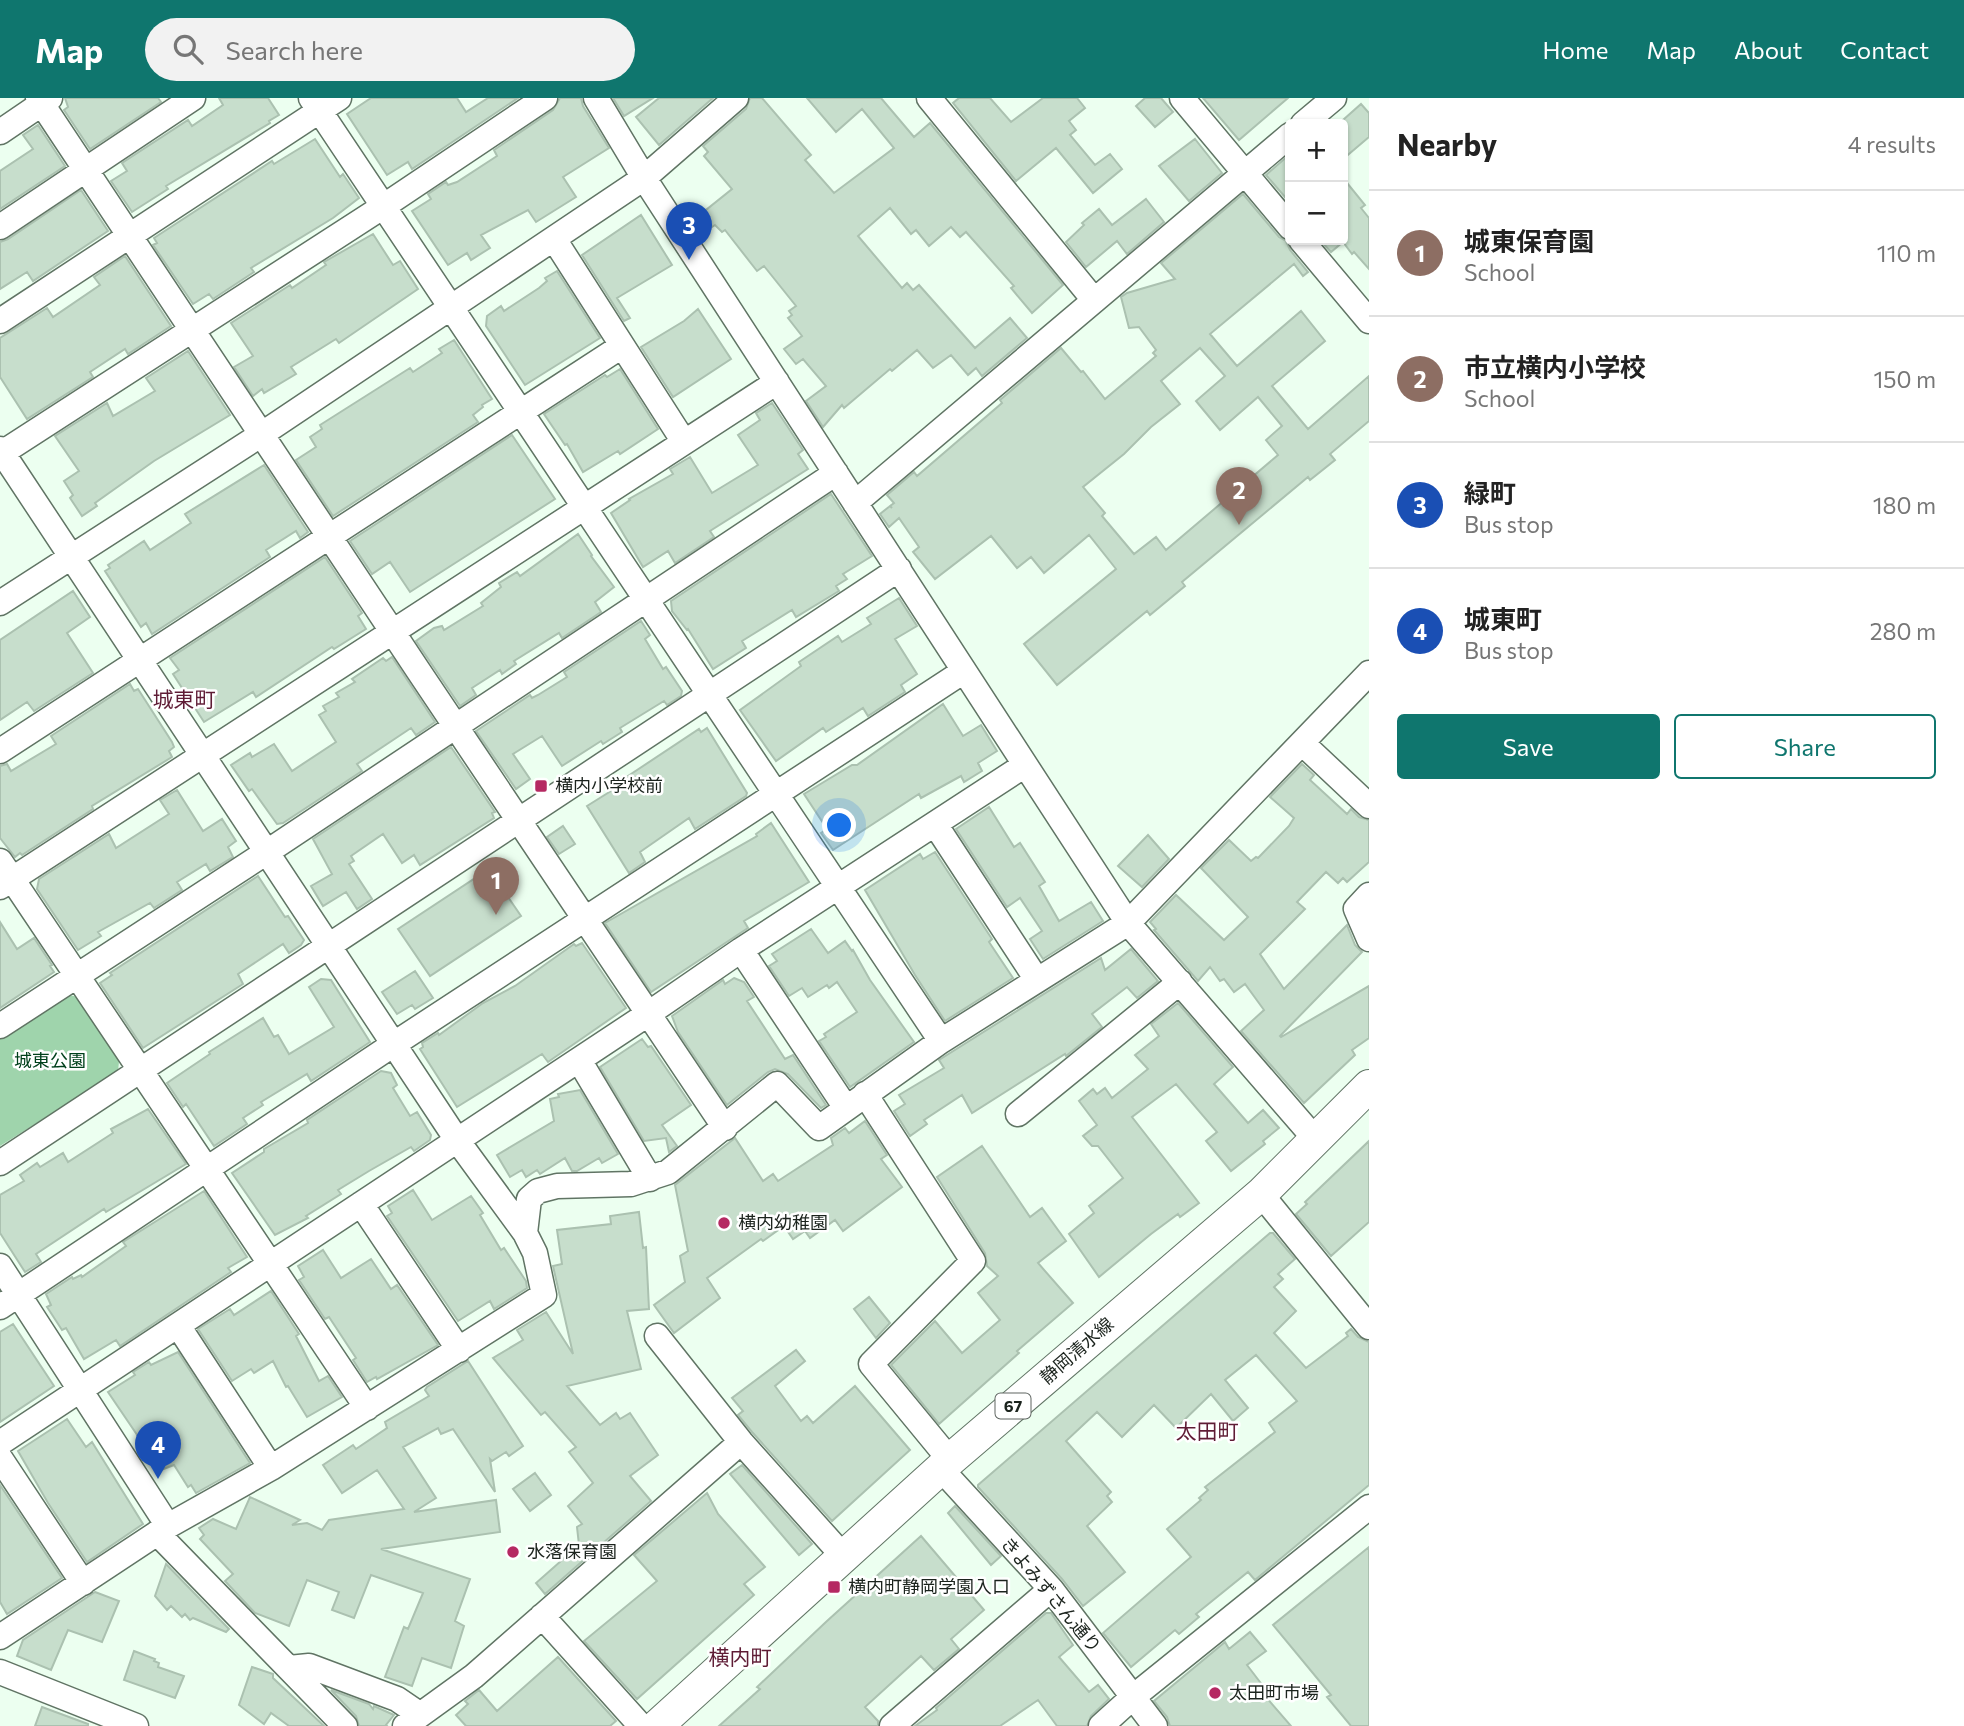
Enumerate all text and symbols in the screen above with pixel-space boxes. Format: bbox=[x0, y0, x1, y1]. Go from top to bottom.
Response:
search box bbox=[145, 18, 635, 81]
text: Map bbox=[35, 29, 103, 70]
icon: search bbox=[169, 30, 207, 68]
text: Search here bbox=[225, 34, 363, 65]
text: Home bbox=[1543, 35, 1609, 64]
text: Map bbox=[1647, 35, 1696, 64]
text: About bbox=[1734, 35, 1802, 64]
text: Contact bbox=[1840, 35, 1929, 64]
map controls bbox=[1285, 119, 1348, 245]
button: + bbox=[1285, 119, 1348, 182]
text: Nearby bbox=[1397, 125, 1497, 162]
text: 4 results bbox=[1848, 130, 1936, 158]
button: − bbox=[1285, 182, 1348, 245]
pin: 3 bbox=[666, 202, 712, 260]
text: 城東保育園 bbox=[1464, 225, 1594, 256]
text: 1 bbox=[1415, 239, 1425, 267]
text: 110 m bbox=[1877, 239, 1936, 267]
text: School bbox=[1464, 258, 1535, 286]
text: 市立横内小学校 bbox=[1464, 351, 1646, 382]
text: 2 bbox=[1413, 365, 1427, 393]
text: 150 m bbox=[1873, 365, 1936, 393]
text: School bbox=[1464, 384, 1535, 412]
pin: 2 bbox=[1216, 467, 1262, 525]
text: 緑町 bbox=[1464, 477, 1516, 508]
text: 3 bbox=[1413, 491, 1427, 519]
text: 180 m bbox=[1873, 491, 1936, 519]
text: Bus stop bbox=[1464, 510, 1554, 538]
text: 城東町 bbox=[1464, 603, 1542, 634]
text: 4 bbox=[1413, 617, 1427, 645]
text: 280 m bbox=[1870, 617, 1936, 645]
text: Bus stop bbox=[1464, 636, 1554, 664]
district label: 城東町 bbox=[153, 686, 216, 711]
button: Save bbox=[1397, 714, 1660, 779]
button: Share bbox=[1674, 714, 1936, 779]
place label: 横内小学校前 bbox=[555, 774, 663, 796]
marker: 横内小学校前 bbox=[533, 778, 549, 794]
your location bbox=[822, 808, 856, 842]
pin: 1 bbox=[473, 857, 519, 915]
park label: 城東公園 bbox=[14, 1049, 86, 1071]
place label: 横内幼稚園 bbox=[738, 1211, 828, 1233]
marker: 横内幼稚園 bbox=[716, 1215, 732, 1231]
street label: 静岡清水線 bbox=[1035, 1312, 1118, 1388]
road number: 67 bbox=[996, 1394, 1030, 1418]
district label: 太田町 bbox=[1176, 1418, 1239, 1443]
pin: 4 bbox=[135, 1421, 181, 1479]
street label: きよみずさん通り bbox=[997, 1532, 1106, 1657]
place label: 水落保育園 bbox=[527, 1540, 617, 1562]
marker: 水落保育園 bbox=[505, 1544, 521, 1560]
place label: 横内町静岡学園入口 bbox=[848, 1575, 1010, 1597]
marker: 横内町静岡学園入口 bbox=[826, 1579, 842, 1595]
district label: 横内町 bbox=[709, 1644, 772, 1669]
place label: 太田町市場 bbox=[1229, 1681, 1319, 1703]
marker: 太田町市場 bbox=[1207, 1685, 1223, 1701]

